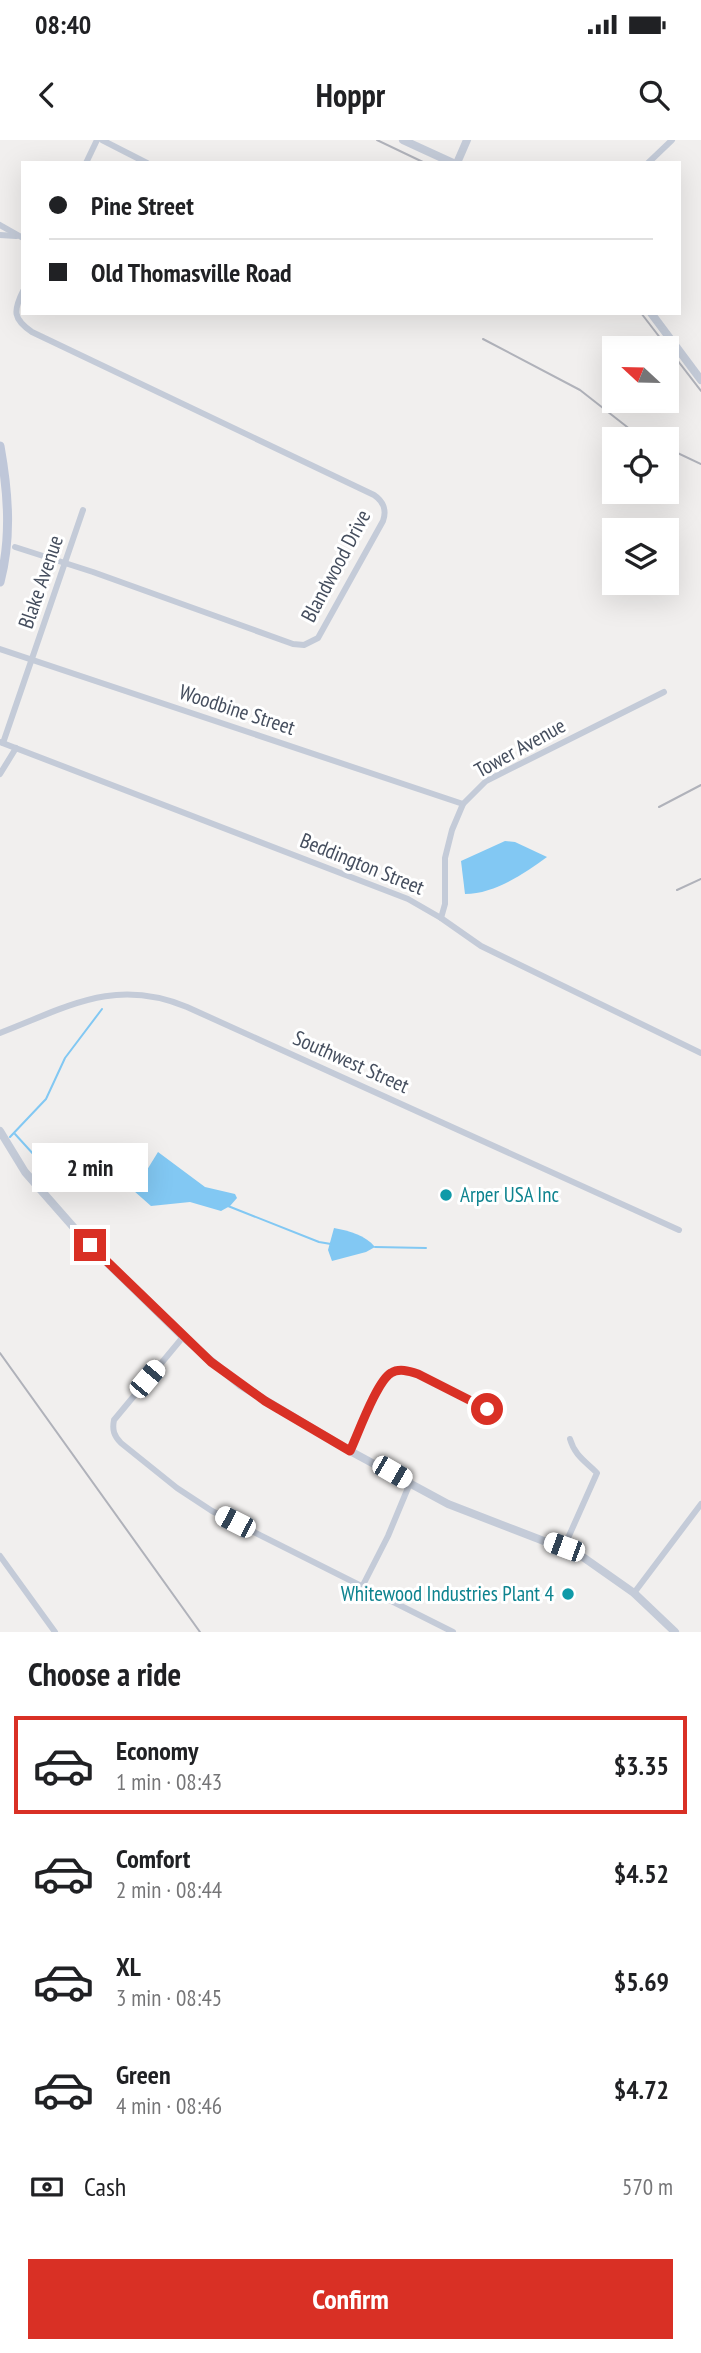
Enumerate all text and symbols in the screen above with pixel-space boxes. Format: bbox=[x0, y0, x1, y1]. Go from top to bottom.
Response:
text: 08:40 bbox=[35, 8, 91, 41]
text: Hoppr bbox=[316, 74, 385, 116]
icon: back bbox=[28, 76, 66, 114]
icon: search bbox=[635, 76, 673, 114]
text: Pine Street bbox=[91, 189, 194, 222]
text: Old Thomasville Road bbox=[91, 256, 292, 289]
north arrow bbox=[602, 336, 679, 413]
map controls bbox=[602, 336, 679, 595]
button: locate bbox=[602, 427, 679, 504]
street label: Blandwood Drive bbox=[295, 505, 376, 627]
button: layers bbox=[602, 518, 679, 595]
street label: Blake Avenue bbox=[12, 532, 69, 632]
street label: Woodbine Street bbox=[176, 678, 299, 741]
street label: Tower Avenue bbox=[470, 712, 570, 784]
street label: Beddington Street bbox=[296, 826, 428, 901]
street label: Southwest Street bbox=[289, 1024, 413, 1099]
callout: 2 min bbox=[32, 1144, 148, 1192]
text: 2 min bbox=[67, 1153, 113, 1182]
place label: Arper USA Inc bbox=[460, 1181, 559, 1208]
marker: Arper USA Inc bbox=[438, 1187, 454, 1203]
route end bbox=[74, 1229, 106, 1261]
car bbox=[126, 1356, 169, 1402]
route start bbox=[471, 1393, 503, 1425]
car bbox=[369, 1452, 416, 1492]
car bbox=[212, 1503, 259, 1541]
car bbox=[541, 1530, 588, 1564]
place label: Whitewood Industries Plant 4 bbox=[341, 1580, 555, 1607]
marker: Whitewood Industries Plant 4 bbox=[560, 1586, 576, 1602]
text: Choose a ride bbox=[28, 1653, 181, 1695]
icon: car bbox=[32, 1734, 95, 1797]
text: Economy bbox=[116, 1734, 198, 1767]
text: $3.35 bbox=[614, 1749, 669, 1782]
text: 1 min · 08:43 bbox=[116, 1767, 222, 1796]
icon: car bbox=[32, 1842, 95, 1905]
text: Comfort bbox=[116, 1842, 190, 1875]
text: $4.52 bbox=[614, 1857, 669, 1890]
text: 2 min · 08:44 bbox=[116, 1875, 222, 1904]
icon: car bbox=[32, 1950, 95, 2013]
text: XL bbox=[116, 1950, 141, 1983]
text: $5.69 bbox=[614, 1965, 669, 1998]
text: 3 min · 08:45 bbox=[116, 1983, 222, 2012]
icon: car bbox=[32, 2058, 95, 2121]
text: Green bbox=[116, 2058, 171, 2091]
text: $4.72 bbox=[614, 2073, 669, 2106]
text: 4 min · 08:46 bbox=[116, 2091, 222, 2120]
icon: cash bbox=[28, 2168, 66, 2206]
text: Cash bbox=[84, 2170, 126, 2203]
text: 570 m bbox=[622, 2172, 673, 2201]
button: Confirm bbox=[28, 2259, 673, 2339]

